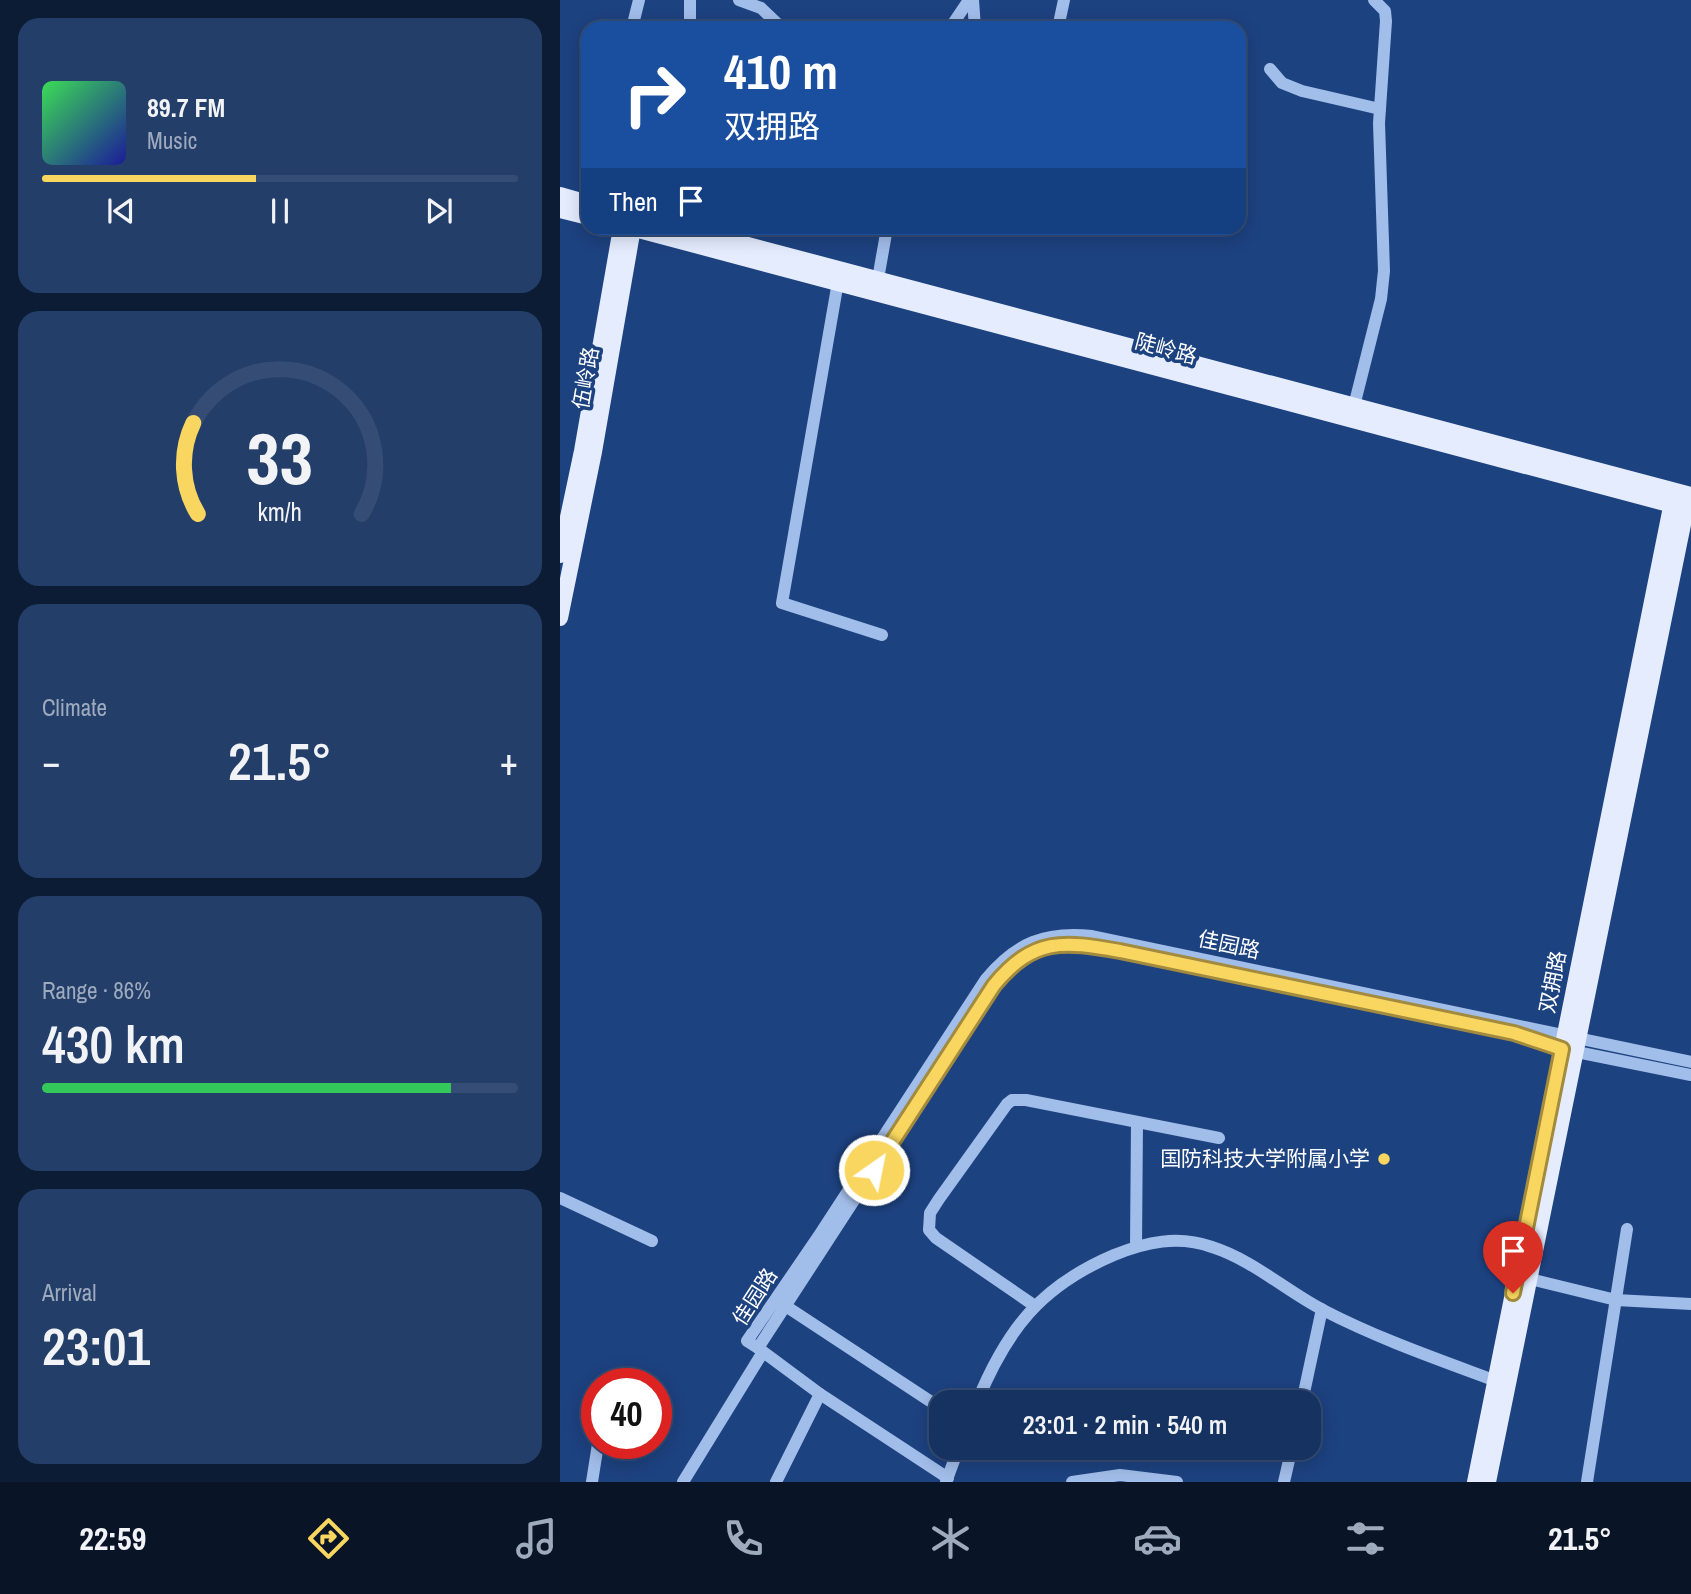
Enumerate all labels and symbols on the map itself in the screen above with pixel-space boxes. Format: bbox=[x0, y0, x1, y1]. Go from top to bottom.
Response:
street label: 陡岭路 bbox=[1132, 326, 1200, 371]
street label: 伍岭路 bbox=[566, 344, 605, 411]
street label: 佳园路 bbox=[1195, 924, 1263, 965]
street label: 双拥路 bbox=[1532, 948, 1573, 1016]
position arrow bbox=[837, 1133, 911, 1207]
place label: 国防科技大学附属小学 bbox=[1160, 1144, 1370, 1173]
marker: 国防科技大学附属小学 bbox=[1376, 1151, 1392, 1167]
pin bbox=[1483, 1221, 1543, 1293]
street label: 佳园路 bbox=[725, 1262, 784, 1331]
speed limit sign: 40 bbox=[581, 1368, 672, 1459]

